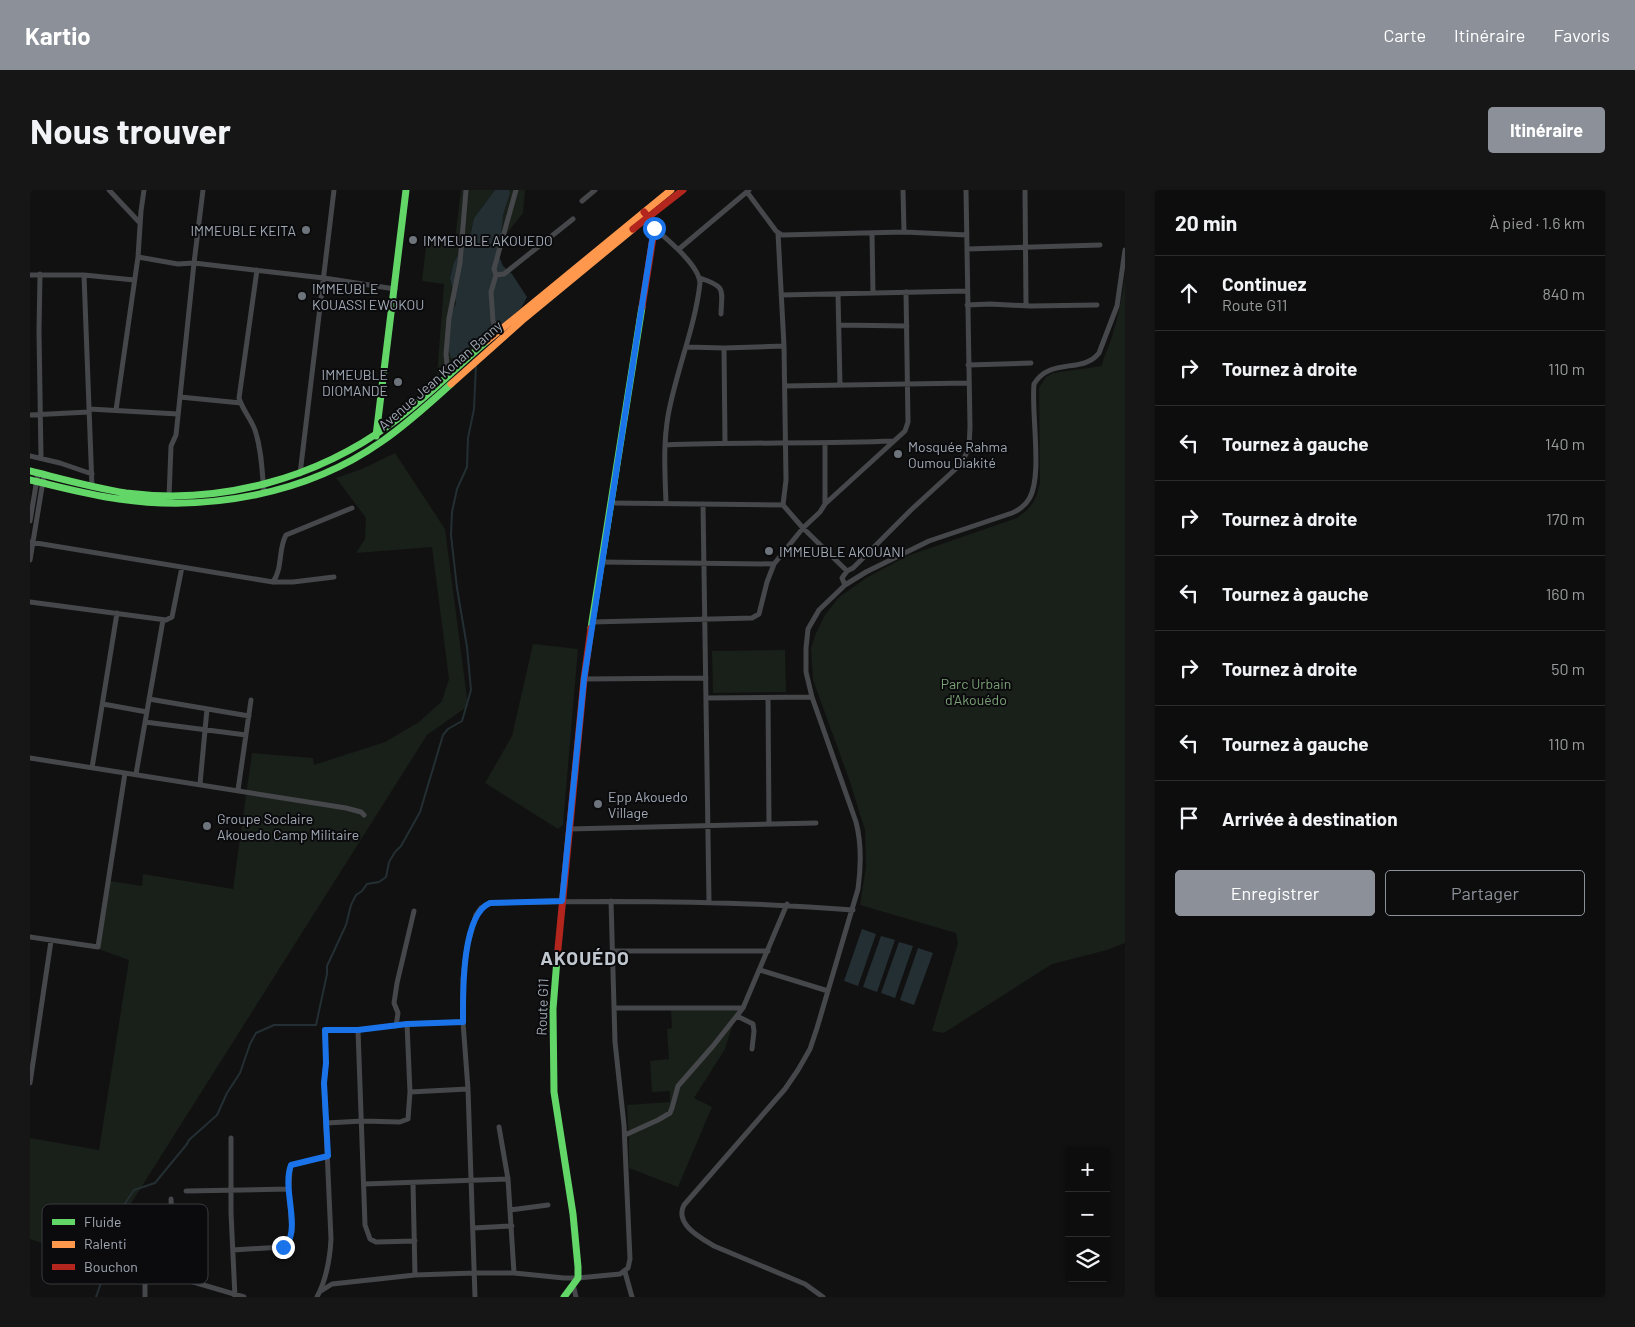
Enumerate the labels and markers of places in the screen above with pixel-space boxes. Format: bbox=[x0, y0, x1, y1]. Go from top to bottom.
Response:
place label: IMMEUBLE KEITA bbox=[190, 222, 296, 239]
marker: IMMEUBLE KEITA bbox=[300, 224, 312, 236]
place label: IMMEUBLE AKOUEDO bbox=[423, 232, 553, 249]
marker: IMMEUBLE AKOUEDO bbox=[407, 234, 419, 246]
place label: IMMEUBLE KOUASSI EWOKOU bbox=[312, 280, 424, 313]
marker: IMMEUBLE KOUASSI EWOKOU bbox=[296, 290, 308, 302]
place label: IMMEUBLE DIOMANDE bbox=[322, 366, 388, 399]
marker: IMMEUBLE DIOMANDE bbox=[392, 376, 404, 388]
place label: Mosquée Rahma Oumou Diakité bbox=[908, 438, 1007, 471]
marker: Mosquée Rahma Oumou Diakité bbox=[892, 448, 904, 460]
place label: IMMEUBLE AKOUANI bbox=[779, 543, 904, 560]
marker: IMMEUBLE AKOUANI bbox=[763, 545, 775, 557]
place label: Epp Akouedo Village bbox=[608, 788, 688, 821]
marker: Epp Akouedo Village bbox=[592, 798, 604, 810]
place label: Groupe Soclaire Akouedo Camp Militaire bbox=[217, 810, 359, 843]
marker: Groupe Soclaire Akouedo Camp Militaire bbox=[201, 820, 213, 832]

